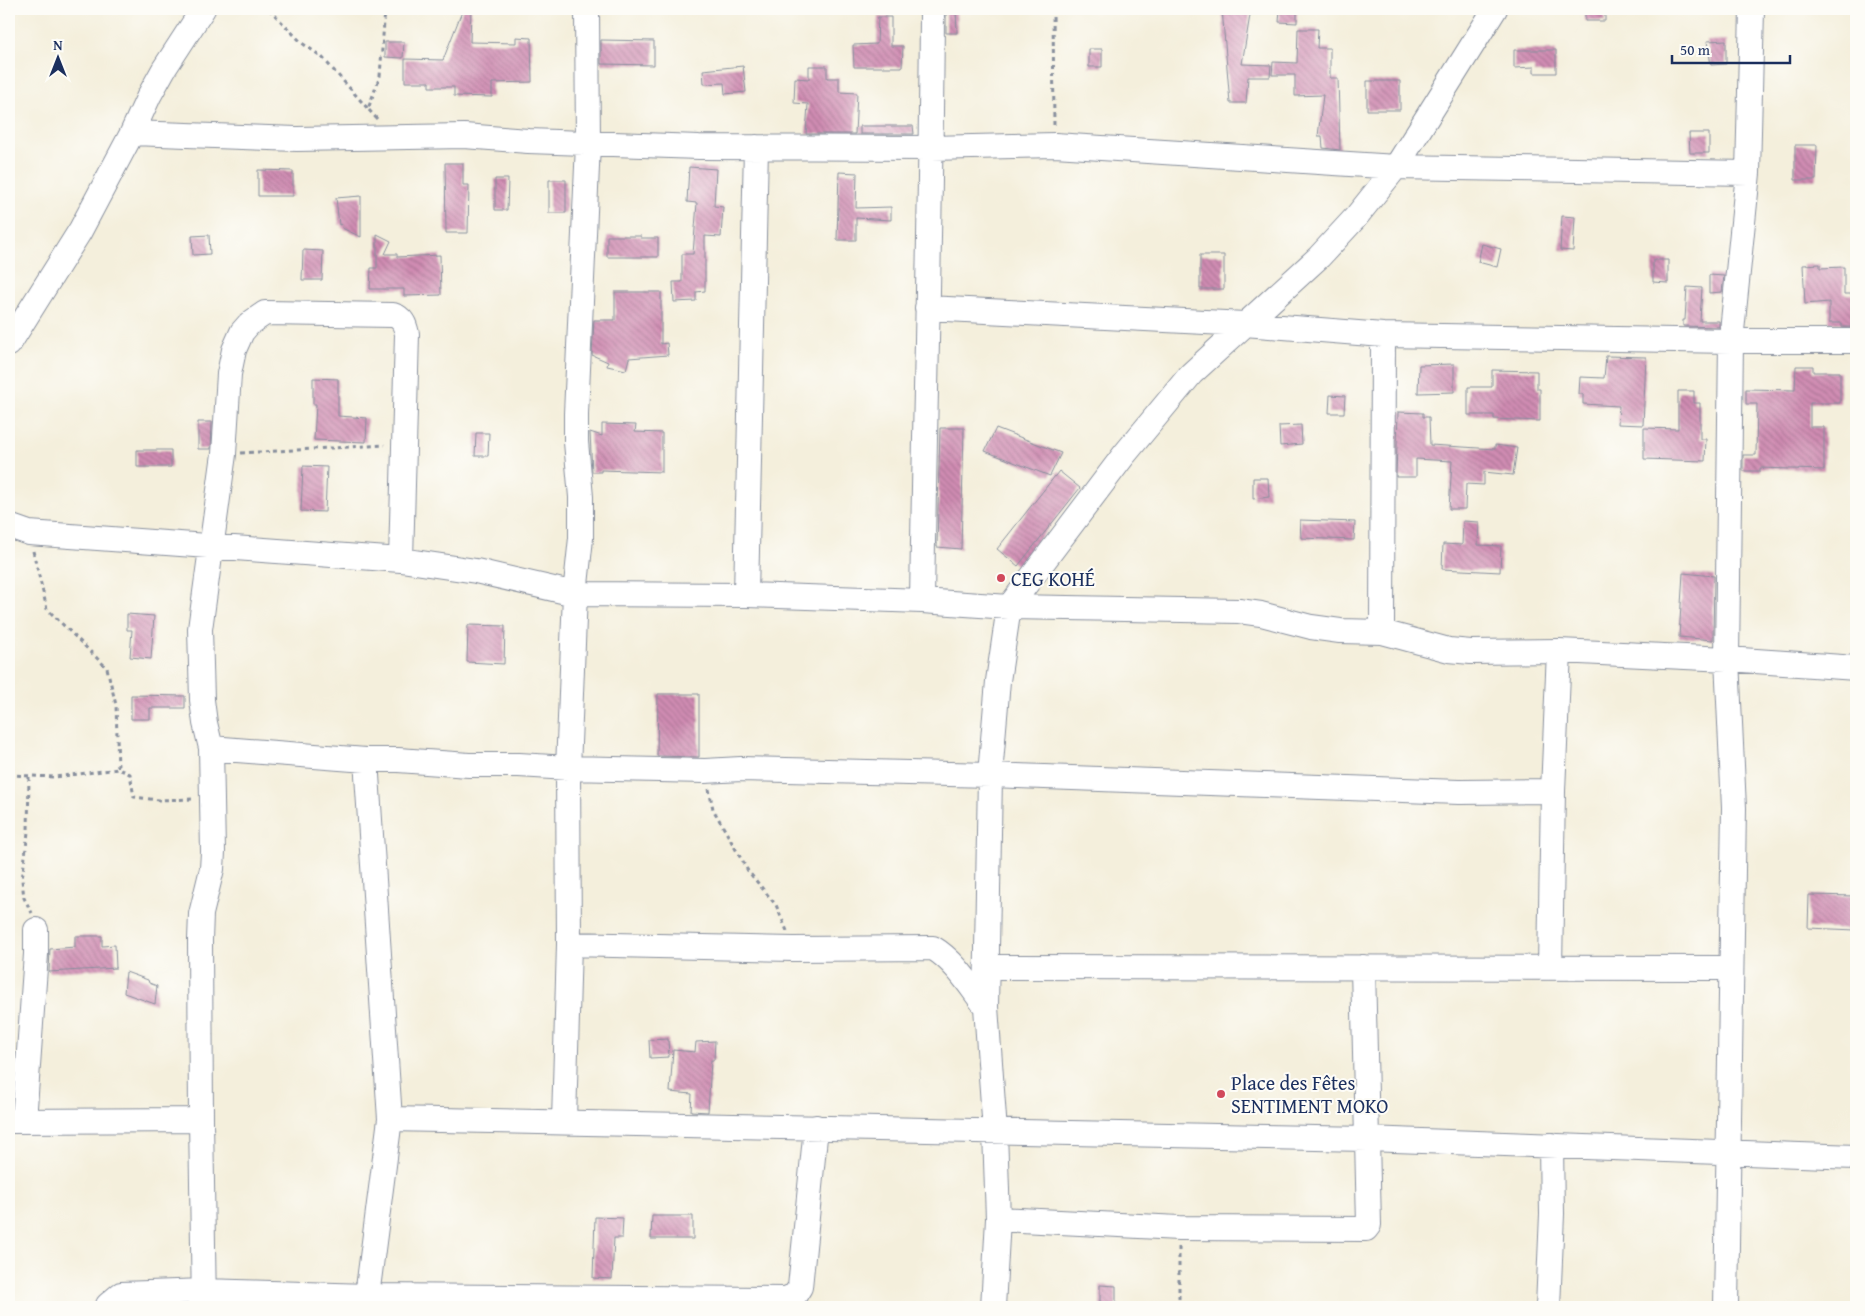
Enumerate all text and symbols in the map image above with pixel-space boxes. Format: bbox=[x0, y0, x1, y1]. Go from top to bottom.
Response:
north arrow bbox=[32, 32, 82, 82]
scale bar bbox=[1672, 32, 1790, 64]
text: N bbox=[53, 35, 63, 55]
text: 50 m bbox=[1680, 39, 1711, 60]
place label: CEG KOHÉ bbox=[1011, 564, 1095, 593]
marker: CEG KOHÉ bbox=[995, 572, 1007, 584]
place label: Place des Fêtes SENTIMENT MOKO bbox=[1231, 1068, 1388, 1120]
marker: Place des Fêtes SENTIMENT MOKO bbox=[1215, 1088, 1227, 1100]

